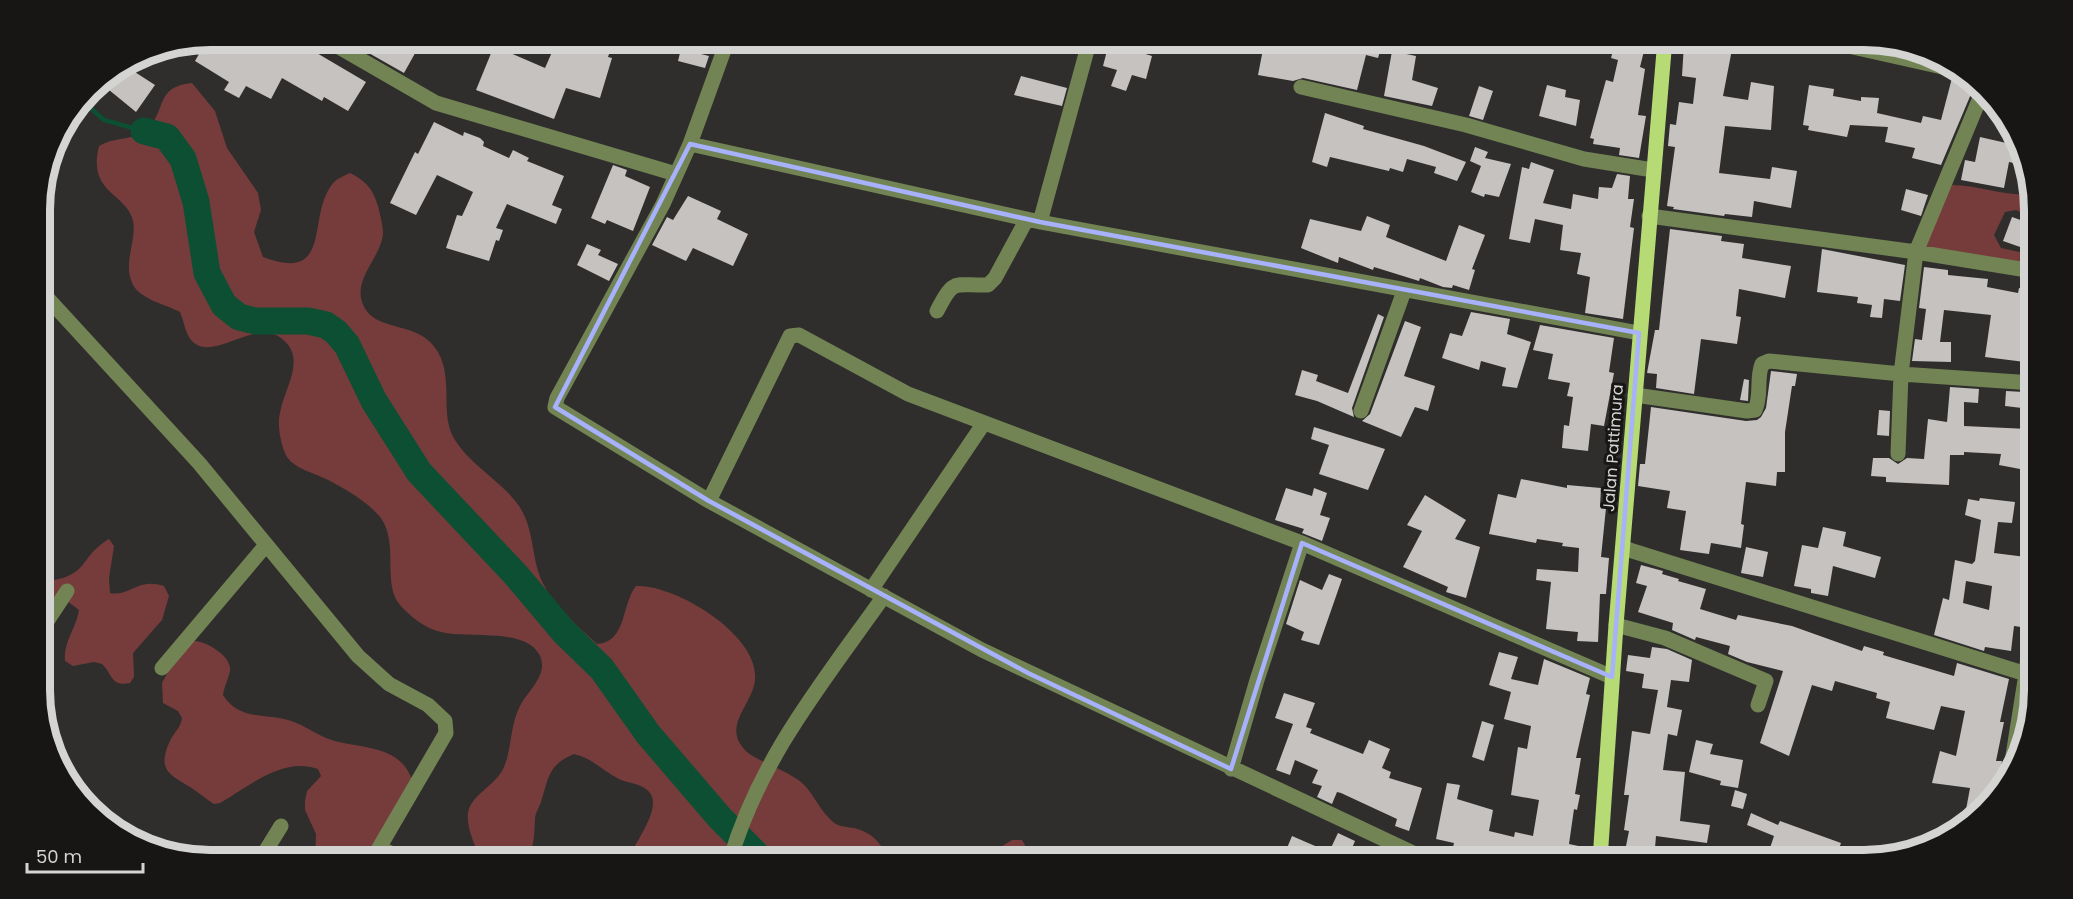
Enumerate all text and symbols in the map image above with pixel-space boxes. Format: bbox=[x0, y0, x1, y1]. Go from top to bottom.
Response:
street label: Jalan Pattimura bbox=[1597, 383, 1629, 513]
scale bar bbox=[27, 836, 142, 874]
text: 50 m bbox=[36, 844, 82, 869]

